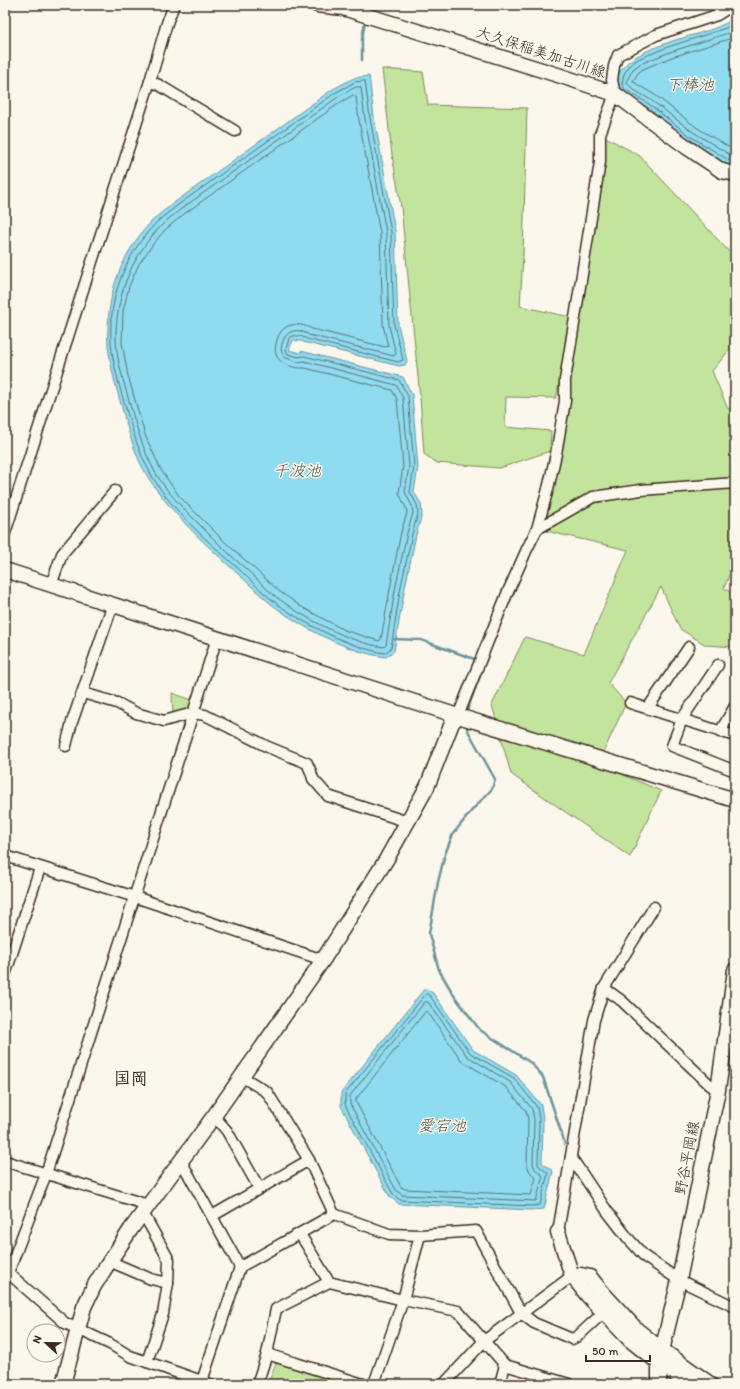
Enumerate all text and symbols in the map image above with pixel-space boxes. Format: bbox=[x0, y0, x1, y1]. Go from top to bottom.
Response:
street label: 大久保稲美加古川線 bbox=[474, 23, 608, 81]
water label: 下棒池 bbox=[666, 75, 715, 94]
water label: 千波池 bbox=[273, 461, 322, 480]
district label: 国岡 bbox=[114, 1068, 148, 1088]
water label: 愛宕池 bbox=[418, 1116, 467, 1135]
street label: 野谷平岡線 bbox=[671, 1119, 703, 1197]
north arrow bbox=[26, 1323, 66, 1363]
text: N bbox=[30, 1334, 45, 1345]
scale bar bbox=[586, 1337, 650, 1363]
text: 50 m bbox=[592, 1344, 618, 1358]

